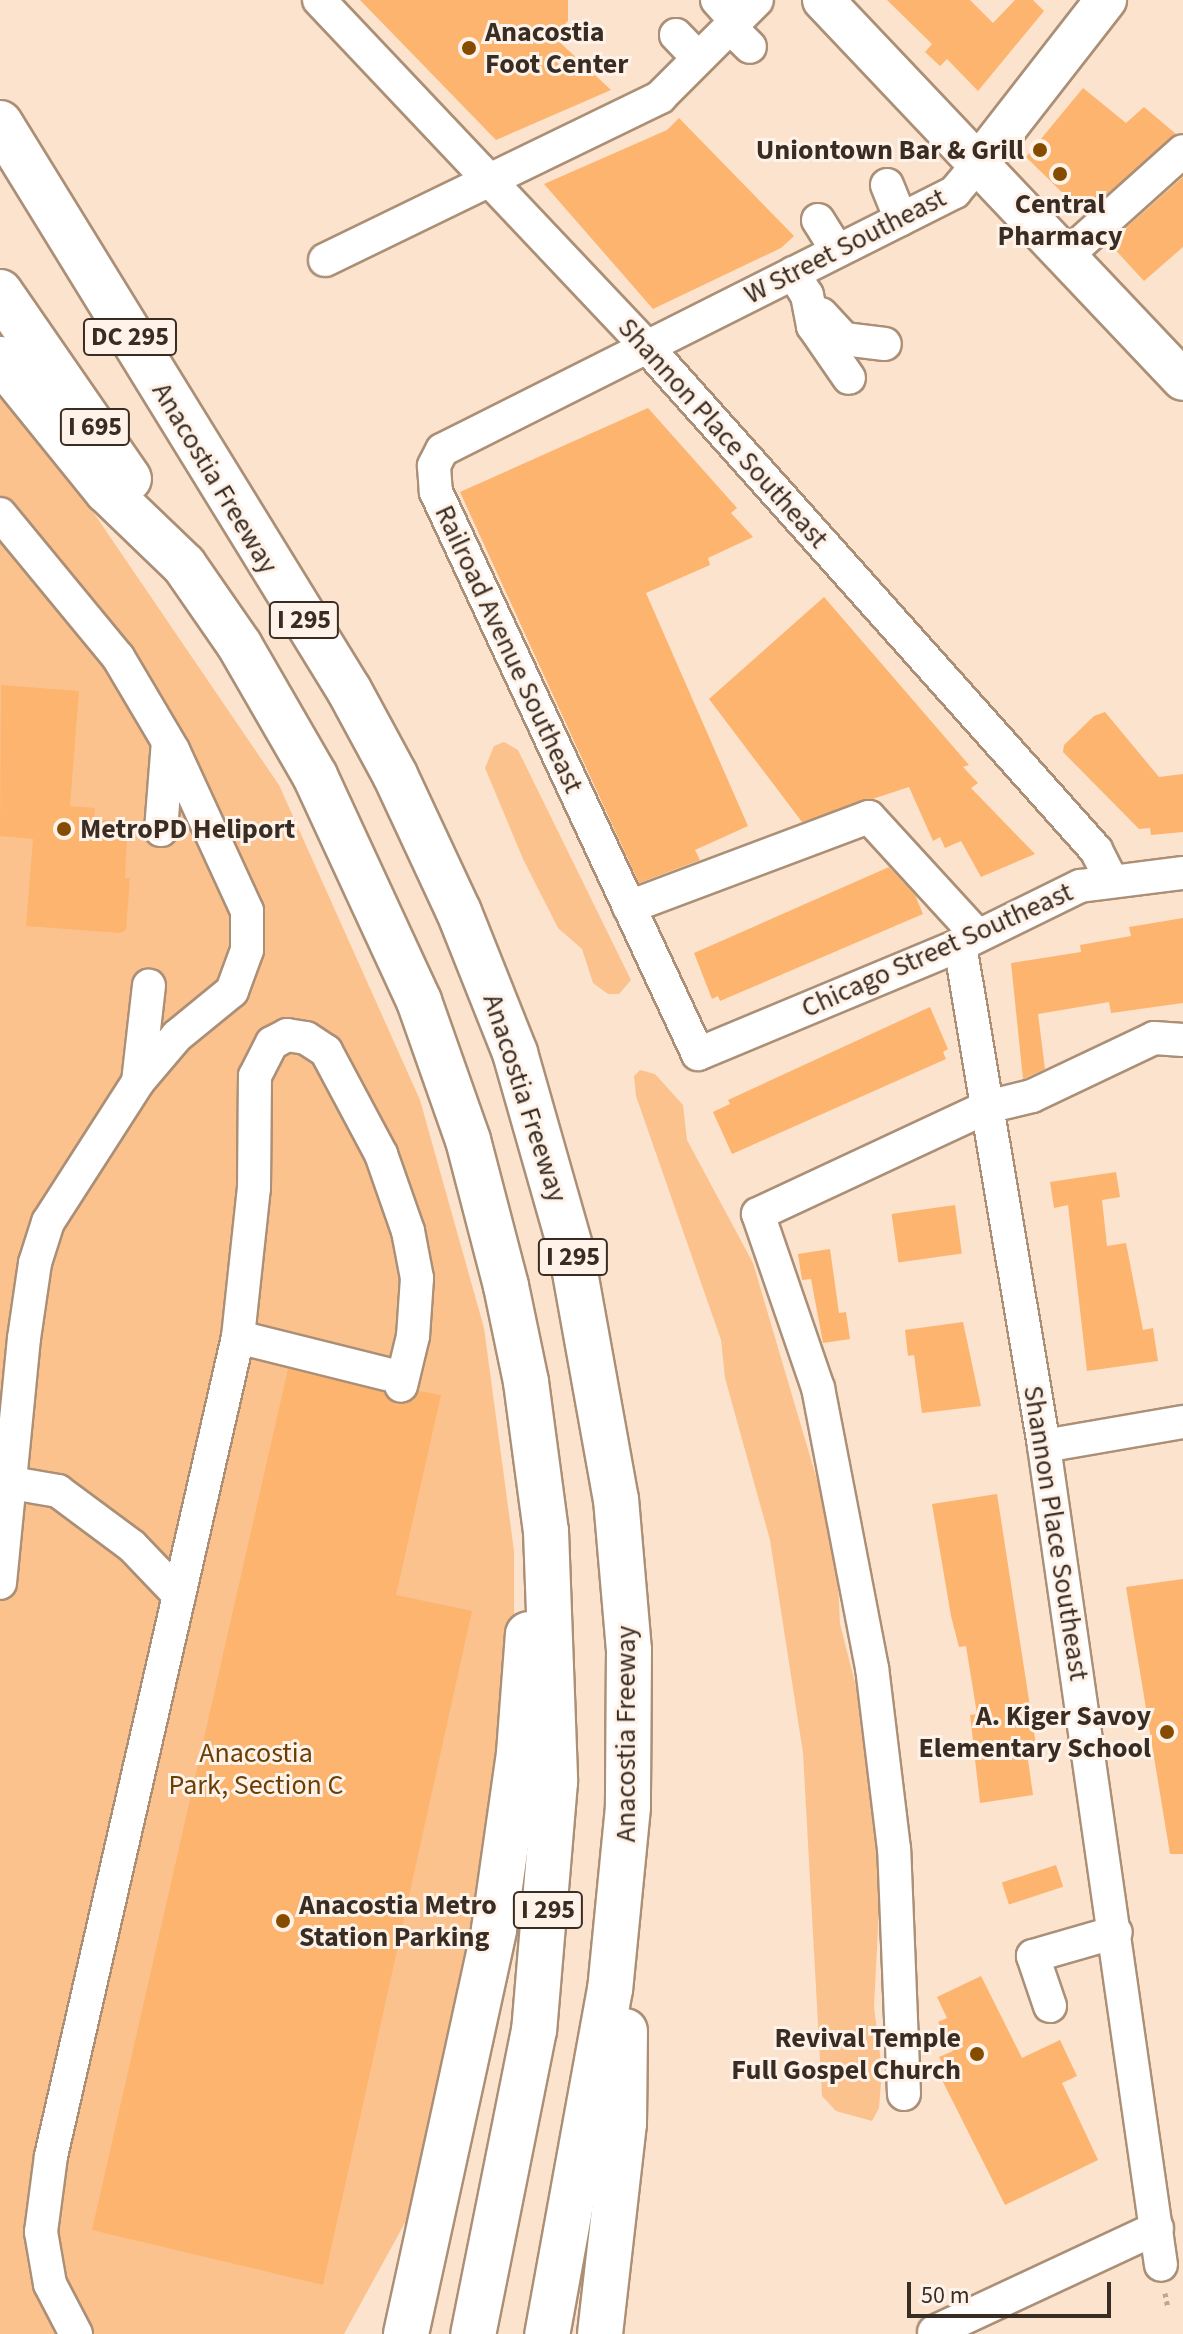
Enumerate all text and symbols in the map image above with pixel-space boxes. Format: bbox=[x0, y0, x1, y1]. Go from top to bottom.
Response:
place label: Anacostia Foot Center bbox=[485, 15, 629, 81]
marker: Anacostia Foot Center bbox=[460, 39, 478, 57]
place label: Uniontown Bar & Grill bbox=[756, 133, 1024, 167]
marker: Uniontown Bar & Grill bbox=[1031, 141, 1049, 159]
marker: Central Pharmacy bbox=[1051, 165, 1069, 183]
street label: W Street Southeast bbox=[739, 181, 951, 311]
place label: Central Pharmacy bbox=[997, 187, 1123, 253]
street label: Shannon Place Southeast bbox=[611, 311, 835, 555]
road number: DC 295 bbox=[82, 315, 178, 359]
street label: Anacostia Freeway bbox=[145, 376, 285, 580]
road number: I 695 bbox=[59, 405, 131, 449]
street label: Railroad Avenue Southeast bbox=[427, 500, 591, 798]
road number: I 295 bbox=[268, 598, 340, 642]
place label: MetroPD Heliport bbox=[80, 812, 295, 846]
marker: MetroPD Heliport bbox=[55, 820, 73, 838]
street label: Chicago Street Southeast bbox=[796, 875, 1078, 1025]
street label: Anacostia Freeway bbox=[476, 990, 574, 1206]
road number: I 295 bbox=[537, 1235, 609, 1279]
street label: Shannon Place Southeast bbox=[1016, 1383, 1096, 1683]
street label: Anacostia Freeway bbox=[609, 1626, 643, 1842]
place label: A. Kiger Savoy Elementary School bbox=[918, 1699, 1151, 1765]
marker: A. Kiger Savoy Elementary School bbox=[1158, 1723, 1176, 1741]
park label: Anacostia Park, Section C bbox=[168, 1736, 344, 1802]
place label: Anacostia Metro Station Parking bbox=[299, 1888, 497, 1954]
road number: I 295 bbox=[512, 1888, 584, 1932]
marker: Anacostia Metro Station Parking bbox=[274, 1912, 292, 1930]
place label: Revival Temple Full Gospel Church bbox=[731, 2021, 961, 2087]
marker: Revival Temple Full Gospel Church bbox=[968, 2045, 986, 2063]
scale bar bbox=[911, 2266, 1115, 2316]
text: 50 m bbox=[921, 2278, 970, 2313]

